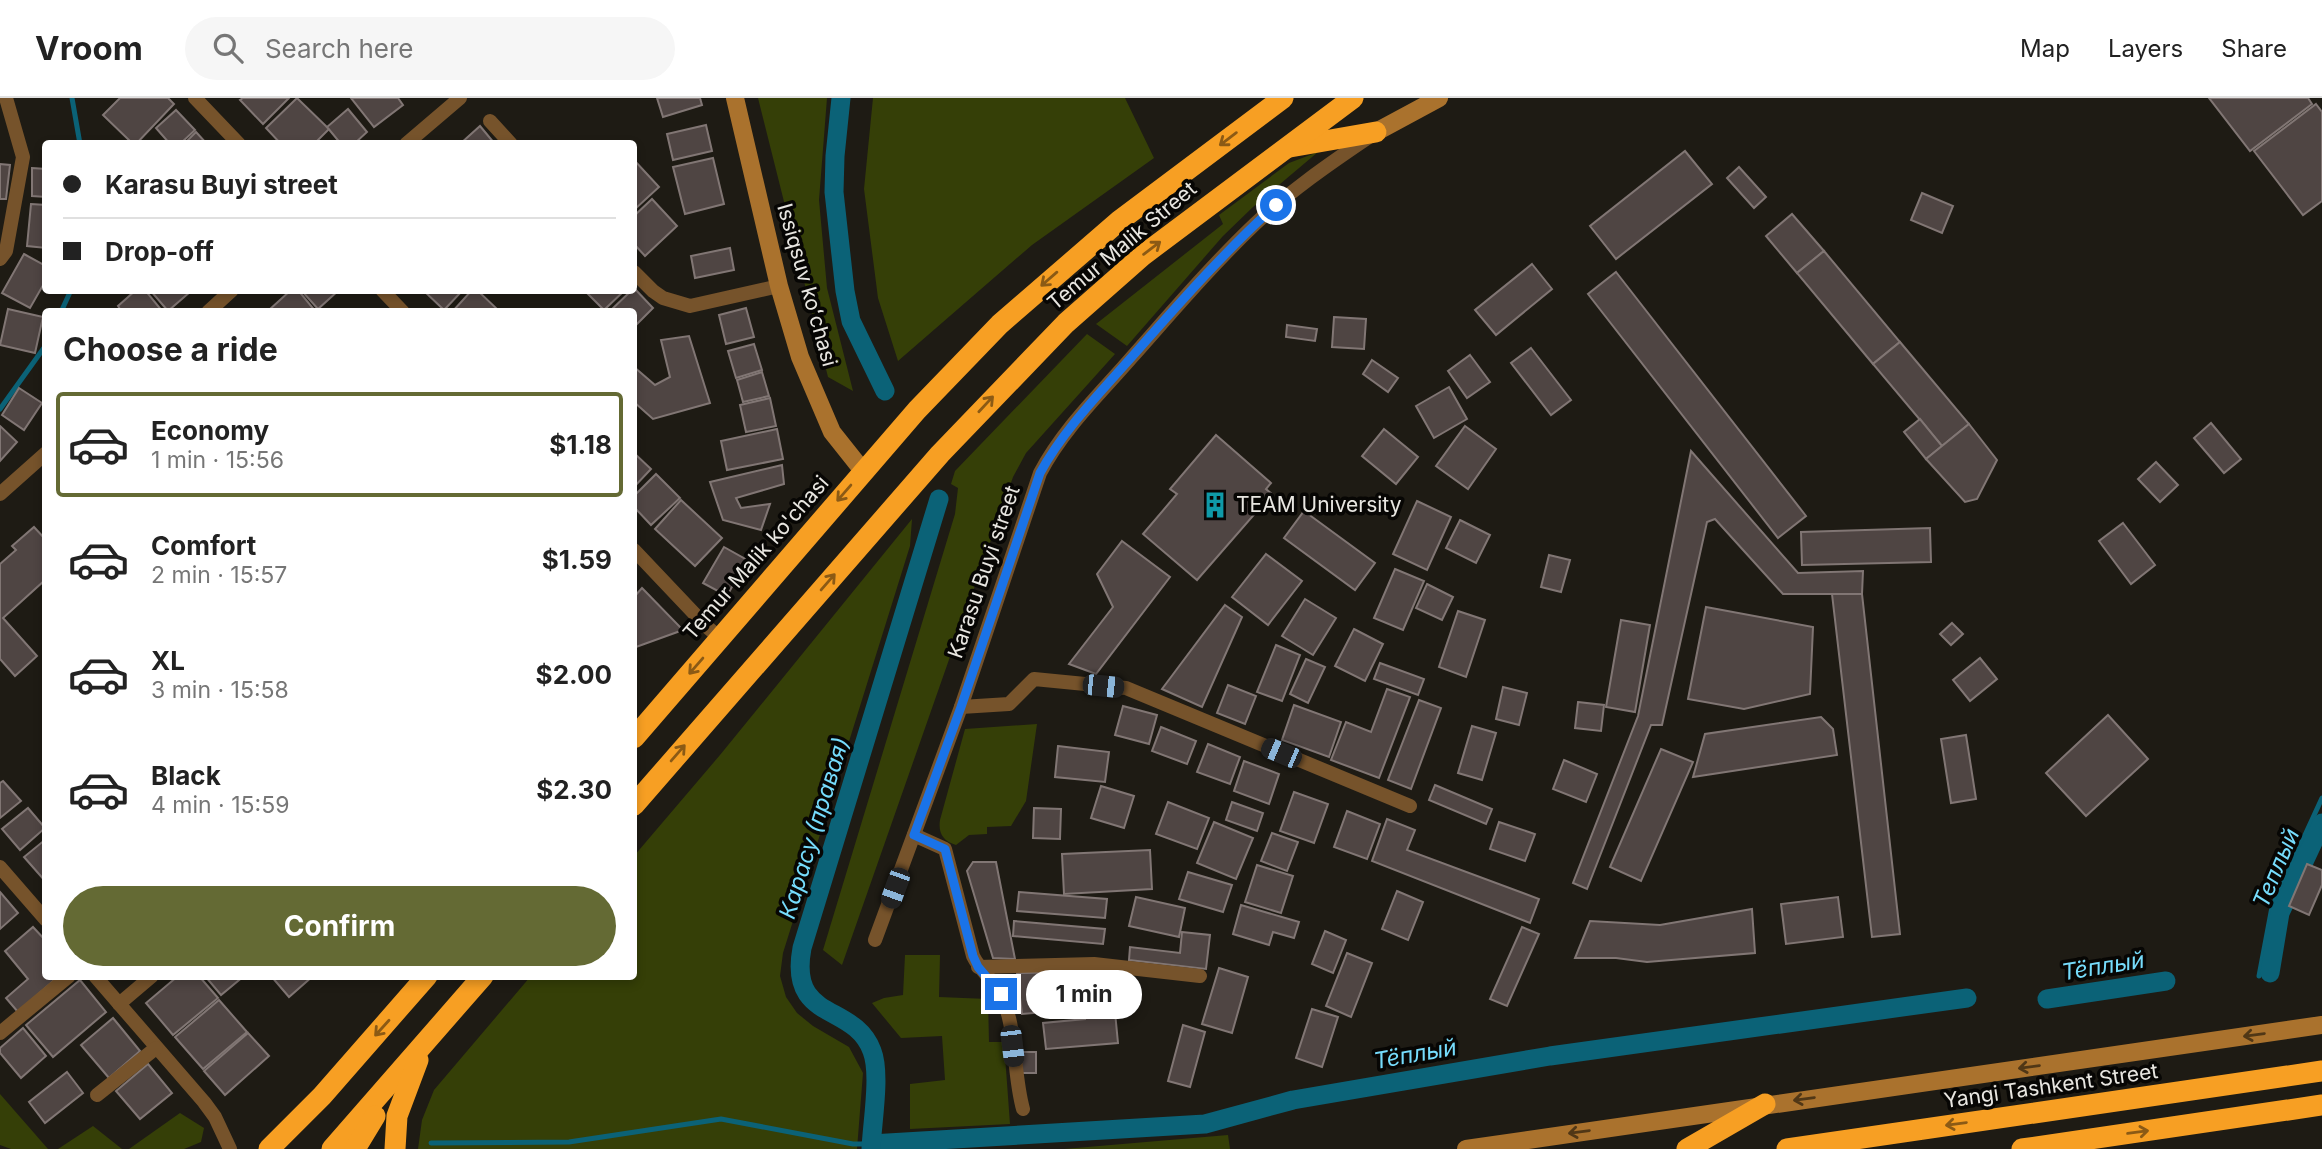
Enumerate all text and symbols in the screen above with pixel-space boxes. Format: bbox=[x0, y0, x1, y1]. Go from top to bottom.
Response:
search box bbox=[185, 17, 675, 80]
text: Vroom bbox=[35, 28, 143, 68]
icon: search bbox=[209, 29, 247, 67]
text: Search here bbox=[265, 33, 414, 64]
text: Map bbox=[2020, 34, 2070, 63]
text: Layers bbox=[2108, 34, 2183, 63]
text: Share bbox=[2221, 34, 2287, 63]
one-way arrow bbox=[1220, 132, 1238, 147]
text: Karasu Buyi street bbox=[105, 169, 338, 200]
street label: Temur Malik Street bbox=[1042, 176, 1201, 315]
route start bbox=[1260, 189, 1292, 221]
street label: Issiqsuv koʻchasi bbox=[772, 200, 843, 369]
text: Drop-off bbox=[105, 236, 214, 267]
one-way arrow bbox=[1142, 241, 1161, 256]
one-way arrow bbox=[1040, 271, 1058, 287]
text: Choose a ride bbox=[63, 330, 278, 369]
one-way arrow bbox=[978, 396, 995, 413]
icon: car bbox=[67, 413, 130, 476]
text: Economy bbox=[151, 415, 269, 446]
text: $1.18 bbox=[549, 429, 612, 460]
text: 1 min · 15:56 bbox=[151, 446, 284, 474]
street label: Temur Malik ko'chasi bbox=[678, 471, 834, 645]
street label: Karasu Buyi street bbox=[942, 482, 1025, 661]
one-way arrow bbox=[836, 484, 852, 502]
building icon: TEAM University bbox=[1200, 490, 1230, 520]
place label: TEAM University bbox=[1236, 492, 1402, 517]
icon: car bbox=[67, 528, 130, 591]
text: Comfort bbox=[151, 530, 256, 561]
text: $1.59 bbox=[542, 544, 612, 575]
text: 2 min · 15:57 bbox=[151, 561, 287, 589]
one-way arrow bbox=[820, 573, 836, 591]
icon: car bbox=[67, 643, 130, 706]
text: XL bbox=[151, 645, 185, 676]
one-way arrow bbox=[688, 656, 704, 674]
text: $2.00 bbox=[536, 659, 612, 690]
car bbox=[1082, 673, 1125, 699]
text: 3 min · 15:58 bbox=[151, 676, 289, 704]
water label: Карасу (правая) bbox=[773, 734, 855, 922]
car bbox=[1258, 735, 1305, 771]
one-way arrow bbox=[670, 744, 686, 762]
icon: car bbox=[67, 758, 130, 821]
text: Black bbox=[151, 760, 221, 791]
text: $2.30 bbox=[536, 774, 612, 805]
text: 4 min · 15:59 bbox=[151, 791, 289, 819]
water label: Теплый bbox=[2247, 824, 2305, 912]
car bbox=[878, 865, 913, 911]
button: Confirm bbox=[63, 886, 616, 966]
water label: Тёплый bbox=[2059, 946, 2147, 986]
callout: 1 min bbox=[1026, 970, 1141, 1018]
route end bbox=[985, 978, 1017, 1010]
text: 1 min bbox=[1056, 980, 1112, 1008]
one-way arrow bbox=[374, 1019, 390, 1037]
car bbox=[1000, 1024, 1025, 1068]
one-way arrow bbox=[2244, 1029, 2266, 1042]
water label: Тёплый bbox=[1371, 1033, 1459, 1075]
street label: Yangi Tashkent Street bbox=[1942, 1058, 2160, 1113]
one-way arrow bbox=[2018, 1061, 2041, 1074]
one-way arrow bbox=[1793, 1093, 1816, 1106]
one-way arrow bbox=[1945, 1118, 1968, 1131]
one-way arrow bbox=[1568, 1125, 1591, 1138]
one-way arrow bbox=[2126, 1125, 2149, 1138]

